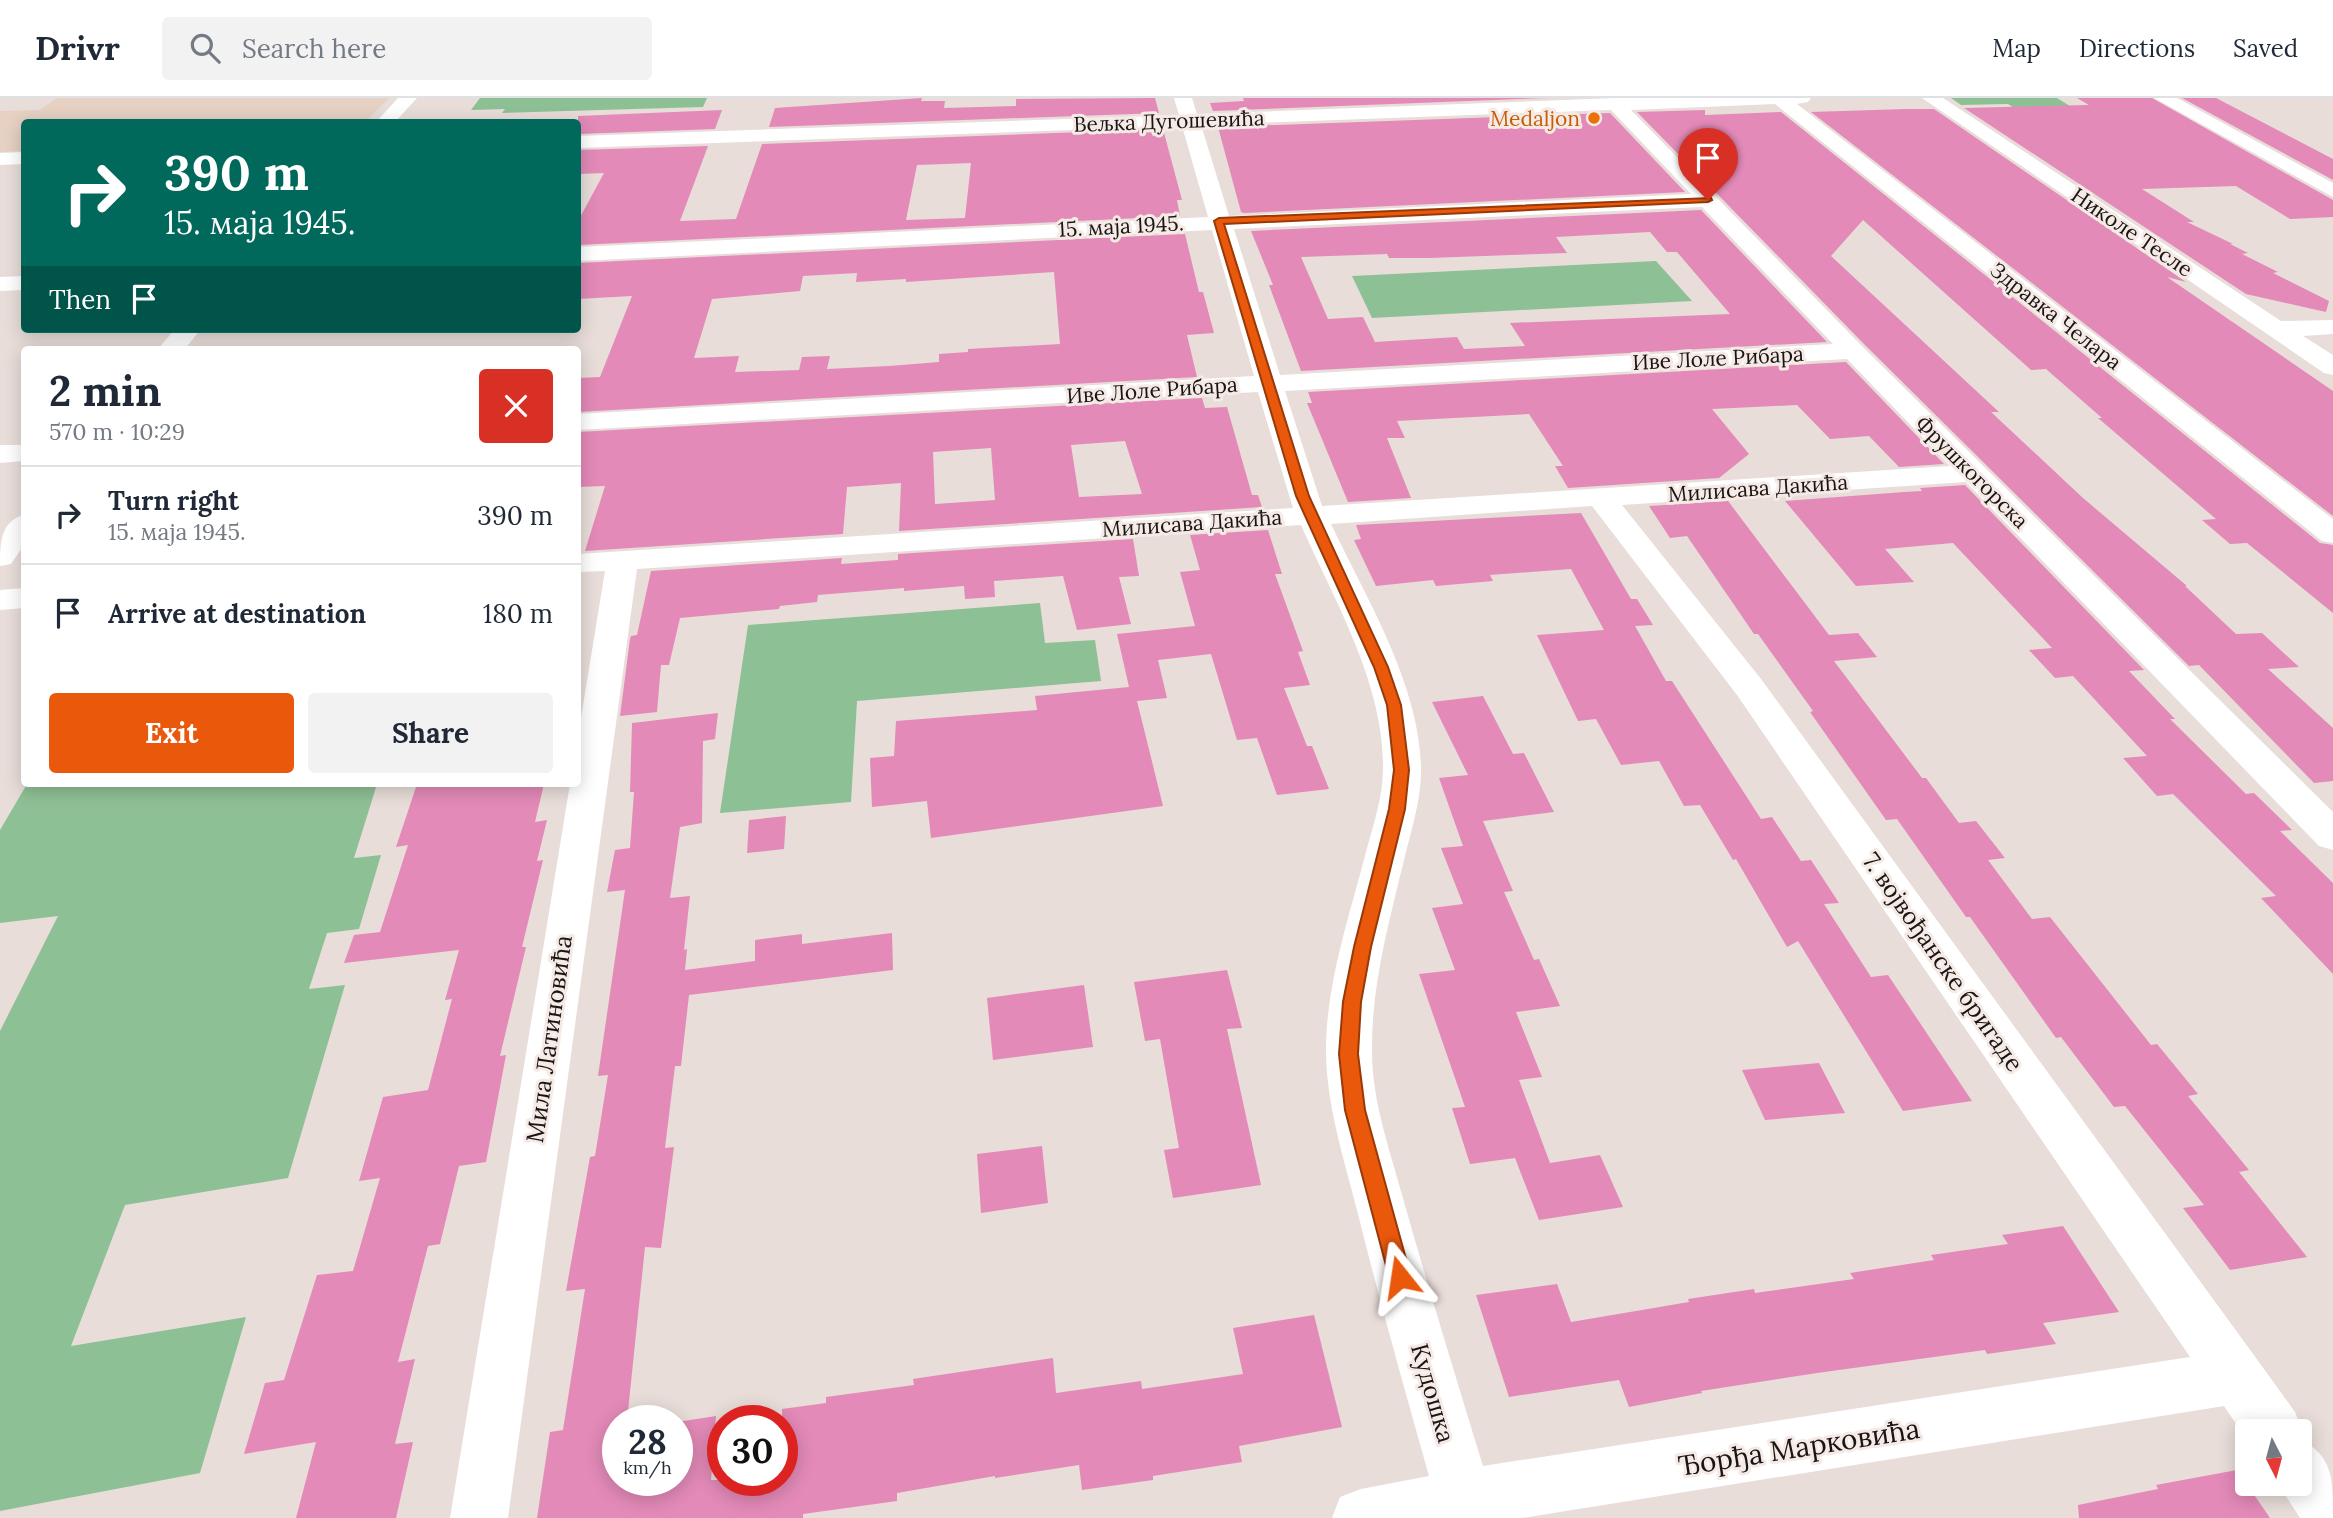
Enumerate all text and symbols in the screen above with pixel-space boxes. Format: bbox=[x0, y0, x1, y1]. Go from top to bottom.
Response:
search box bbox=[162, 17, 652, 80]
text: Drivr bbox=[35, 27, 120, 69]
icon: search bbox=[186, 29, 224, 67]
text: Search here bbox=[242, 32, 386, 65]
text: Map bbox=[1992, 33, 2041, 64]
text: Directions bbox=[2079, 33, 2195, 64]
text: Saved bbox=[2233, 33, 2298, 64]
street label: Вељка Дугошевића bbox=[1073, 104, 1265, 138]
place label: Medaljon bbox=[1490, 105, 1580, 132]
marker: Medaljon bbox=[1586, 110, 1602, 126]
pin bbox=[1678, 128, 1738, 200]
icon: arrive bbox=[1689, 139, 1727, 177]
text: 390 m bbox=[164, 141, 309, 203]
icon: right bbox=[49, 147, 140, 238]
street label: Николе Тесле bbox=[2066, 181, 2198, 283]
text: 15. маја 1945. bbox=[164, 202, 356, 243]
street label: 15. маја 1945. bbox=[1058, 209, 1184, 243]
street label: Здравка Челара bbox=[1985, 256, 2127, 376]
icon: arrive bbox=[125, 280, 163, 318]
text: Then bbox=[49, 283, 111, 316]
street label: Иве Лоле Рибара bbox=[1632, 340, 1805, 376]
text: 2 min bbox=[49, 364, 162, 418]
button: close bbox=[479, 369, 553, 443]
street label: Иве Лоле Рибара bbox=[1065, 371, 1239, 409]
street label: Фрушкогорска bbox=[1910, 410, 2034, 534]
text: 570 m · 10:29 bbox=[49, 417, 185, 446]
street label: Милисава Дакића bbox=[1667, 468, 1849, 508]
text: Turn right bbox=[108, 484, 239, 517]
icon: right bbox=[49, 496, 87, 534]
text: 390 m bbox=[477, 499, 553, 532]
street label: Милисава Дакића bbox=[1101, 503, 1283, 543]
text: 15. маја 1945. bbox=[108, 517, 246, 546]
icon: arrive bbox=[49, 594, 87, 632]
text: Arrive at destination bbox=[108, 597, 366, 630]
text: 180 m bbox=[483, 597, 553, 630]
button: Exit bbox=[49, 693, 294, 773]
button: Share bbox=[308, 693, 553, 773]
street label: 7. војвођанске бригаде bbox=[1856, 847, 2030, 1077]
street label: Мила Латиновића bbox=[519, 933, 579, 1145]
position arrow bbox=[1363, 1240, 1437, 1314]
street label: Кудошка bbox=[1404, 1340, 1462, 1446]
speed limit sign: 30 bbox=[707, 1405, 798, 1496]
street label: Ђорђа Марковића bbox=[1676, 1410, 1922, 1484]
text: 28 bbox=[628, 1419, 667, 1464]
north arrow bbox=[2235, 1419, 2312, 1496]
map controls bbox=[2235, 1419, 2312, 1496]
text: km/h bbox=[623, 1456, 672, 1479]

